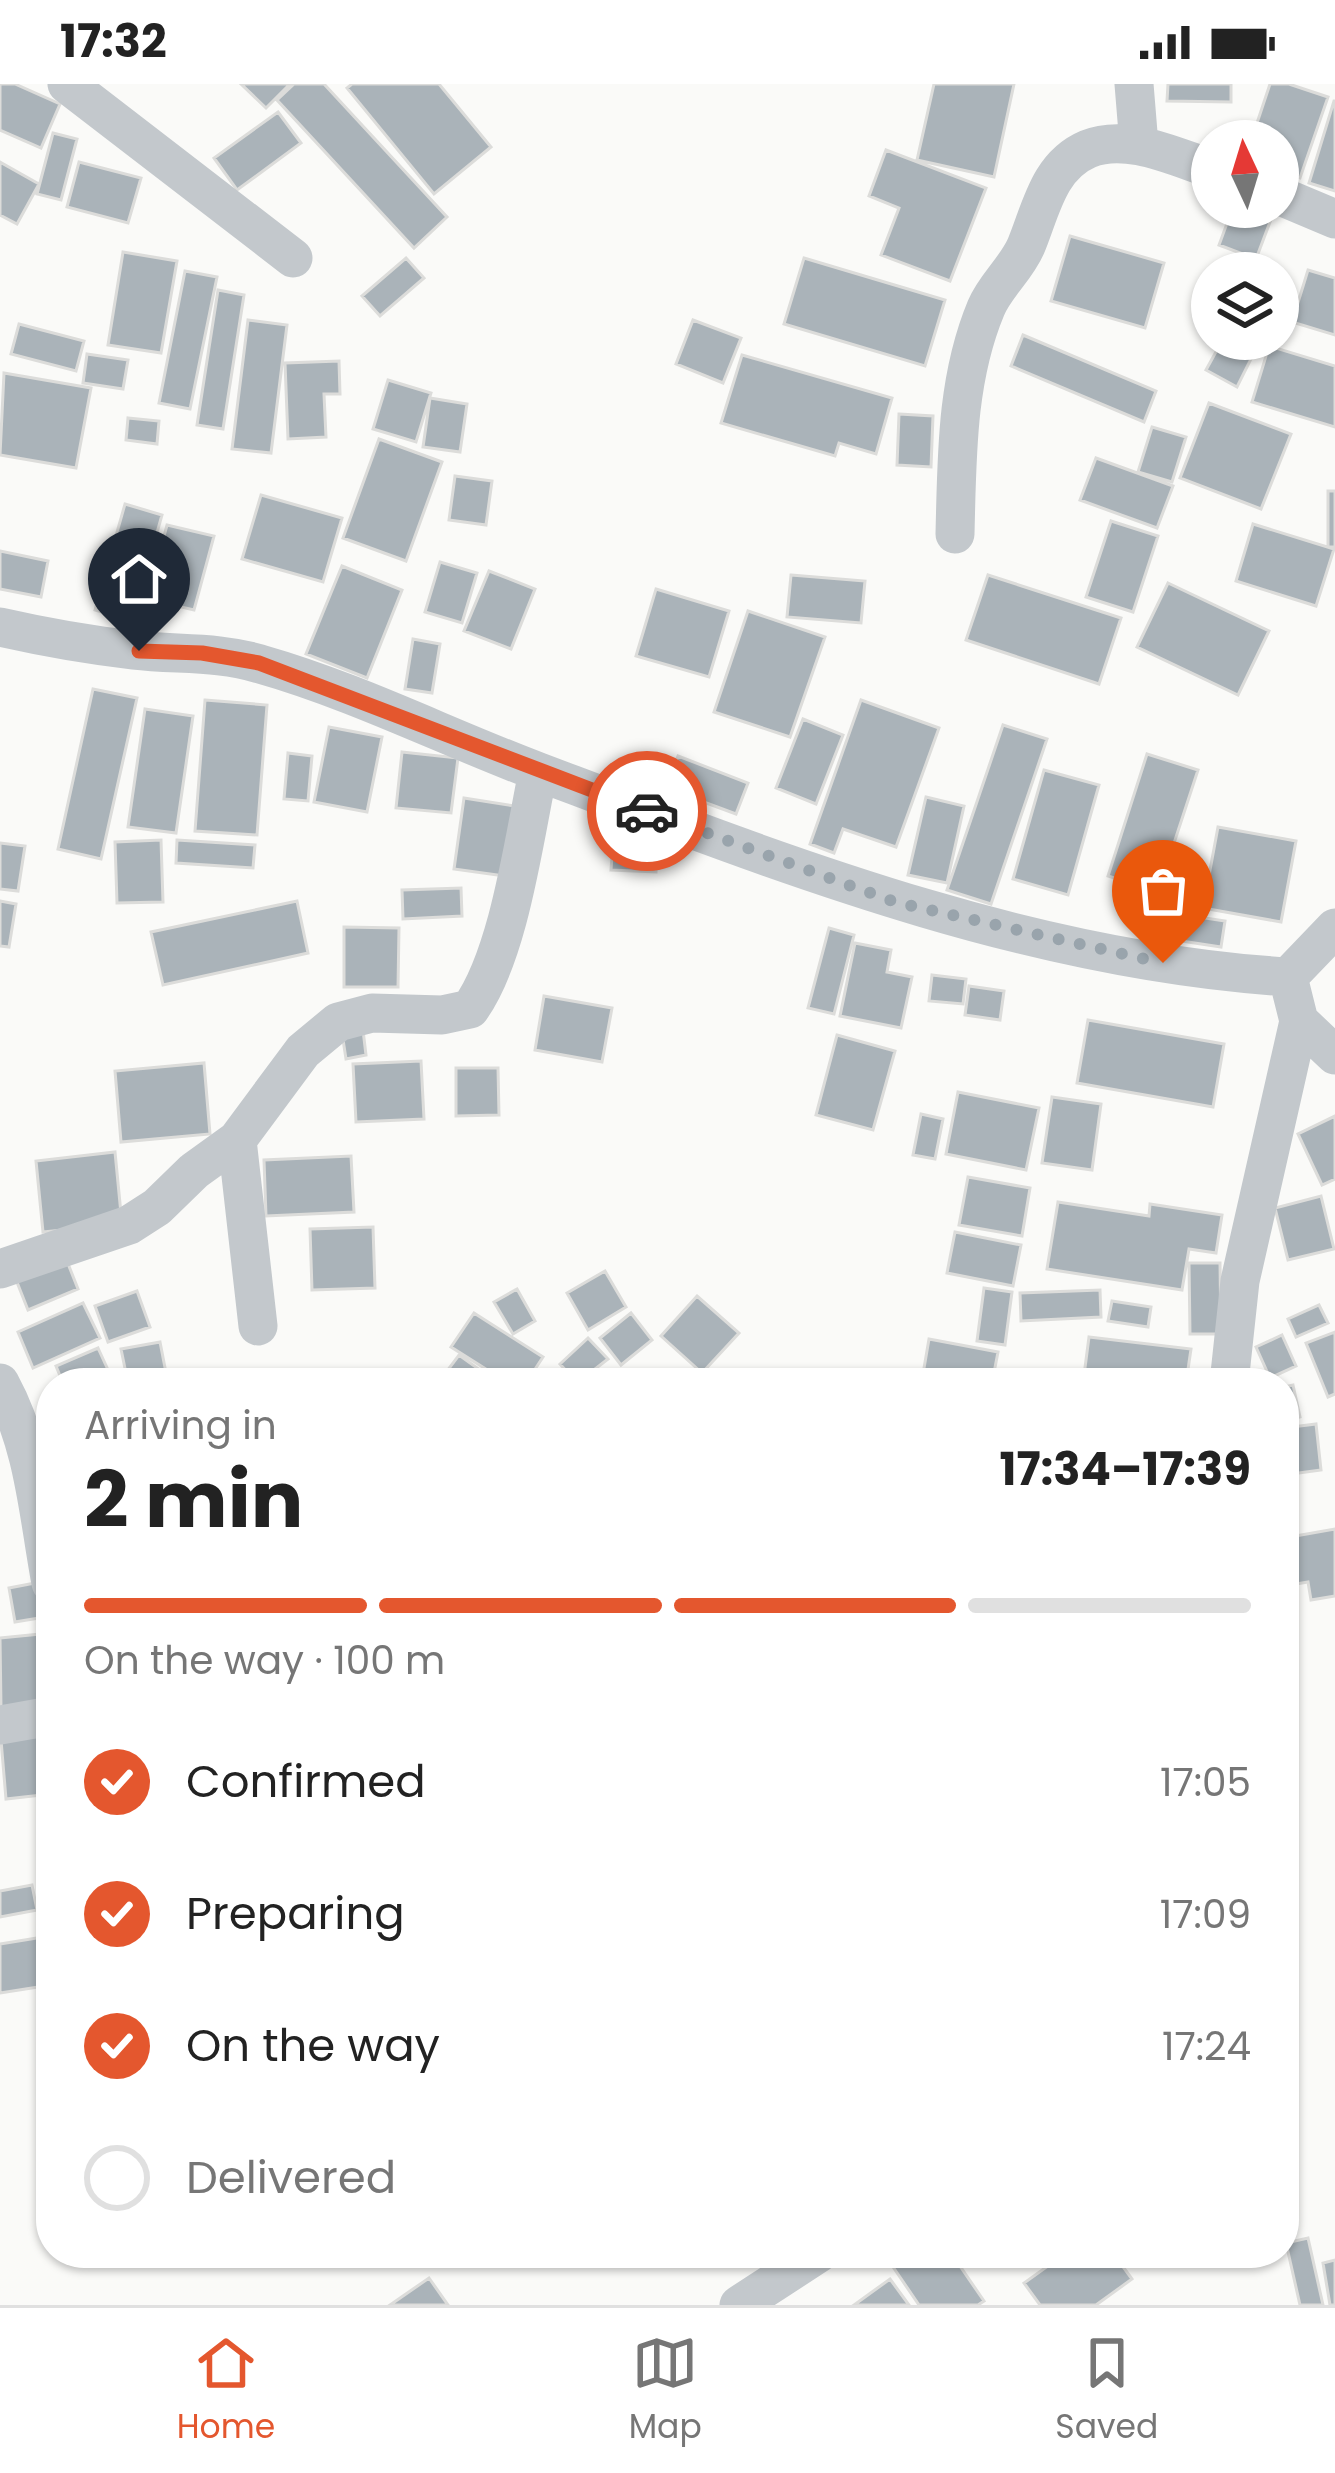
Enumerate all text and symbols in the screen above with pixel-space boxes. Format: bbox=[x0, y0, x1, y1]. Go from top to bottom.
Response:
text: 17:32 bbox=[60, 10, 167, 73]
north arrow bbox=[1191, 120, 1299, 228]
map controls bbox=[1191, 120, 1299, 360]
button: layers bbox=[1191, 252, 1299, 360]
pin bbox=[88, 528, 190, 651]
icon: home bbox=[106, 546, 172, 612]
courier bbox=[587, 751, 707, 871]
icon: car bbox=[614, 778, 680, 844]
pin bbox=[1112, 840, 1214, 963]
icon: bag bbox=[1130, 858, 1196, 924]
text: Arriving in bbox=[84, 1398, 277, 1453]
text: 17:34–17:39 bbox=[1000, 1438, 1251, 1501]
text: 2 min bbox=[84, 1445, 303, 1554]
text: On the way · 100 m bbox=[84, 1633, 445, 1688]
icon: check bbox=[84, 1749, 150, 1815]
text: Confirmed bbox=[186, 1750, 426, 1813]
text: 17:05 bbox=[1160, 1755, 1251, 1810]
icon: check bbox=[84, 1881, 150, 1947]
text: Preparing bbox=[186, 1882, 405, 1945]
text: 17:09 bbox=[1160, 1887, 1251, 1942]
icon: check bbox=[84, 2013, 150, 2079]
text: On the way bbox=[186, 2014, 440, 2077]
text: 17:24 bbox=[1162, 2019, 1251, 2074]
text: Delivered bbox=[186, 2146, 396, 2209]
tab: Home bbox=[177, 2330, 275, 2452]
tab: Map bbox=[629, 2330, 702, 2452]
tab: Saved bbox=[1055, 2330, 1158, 2452]

